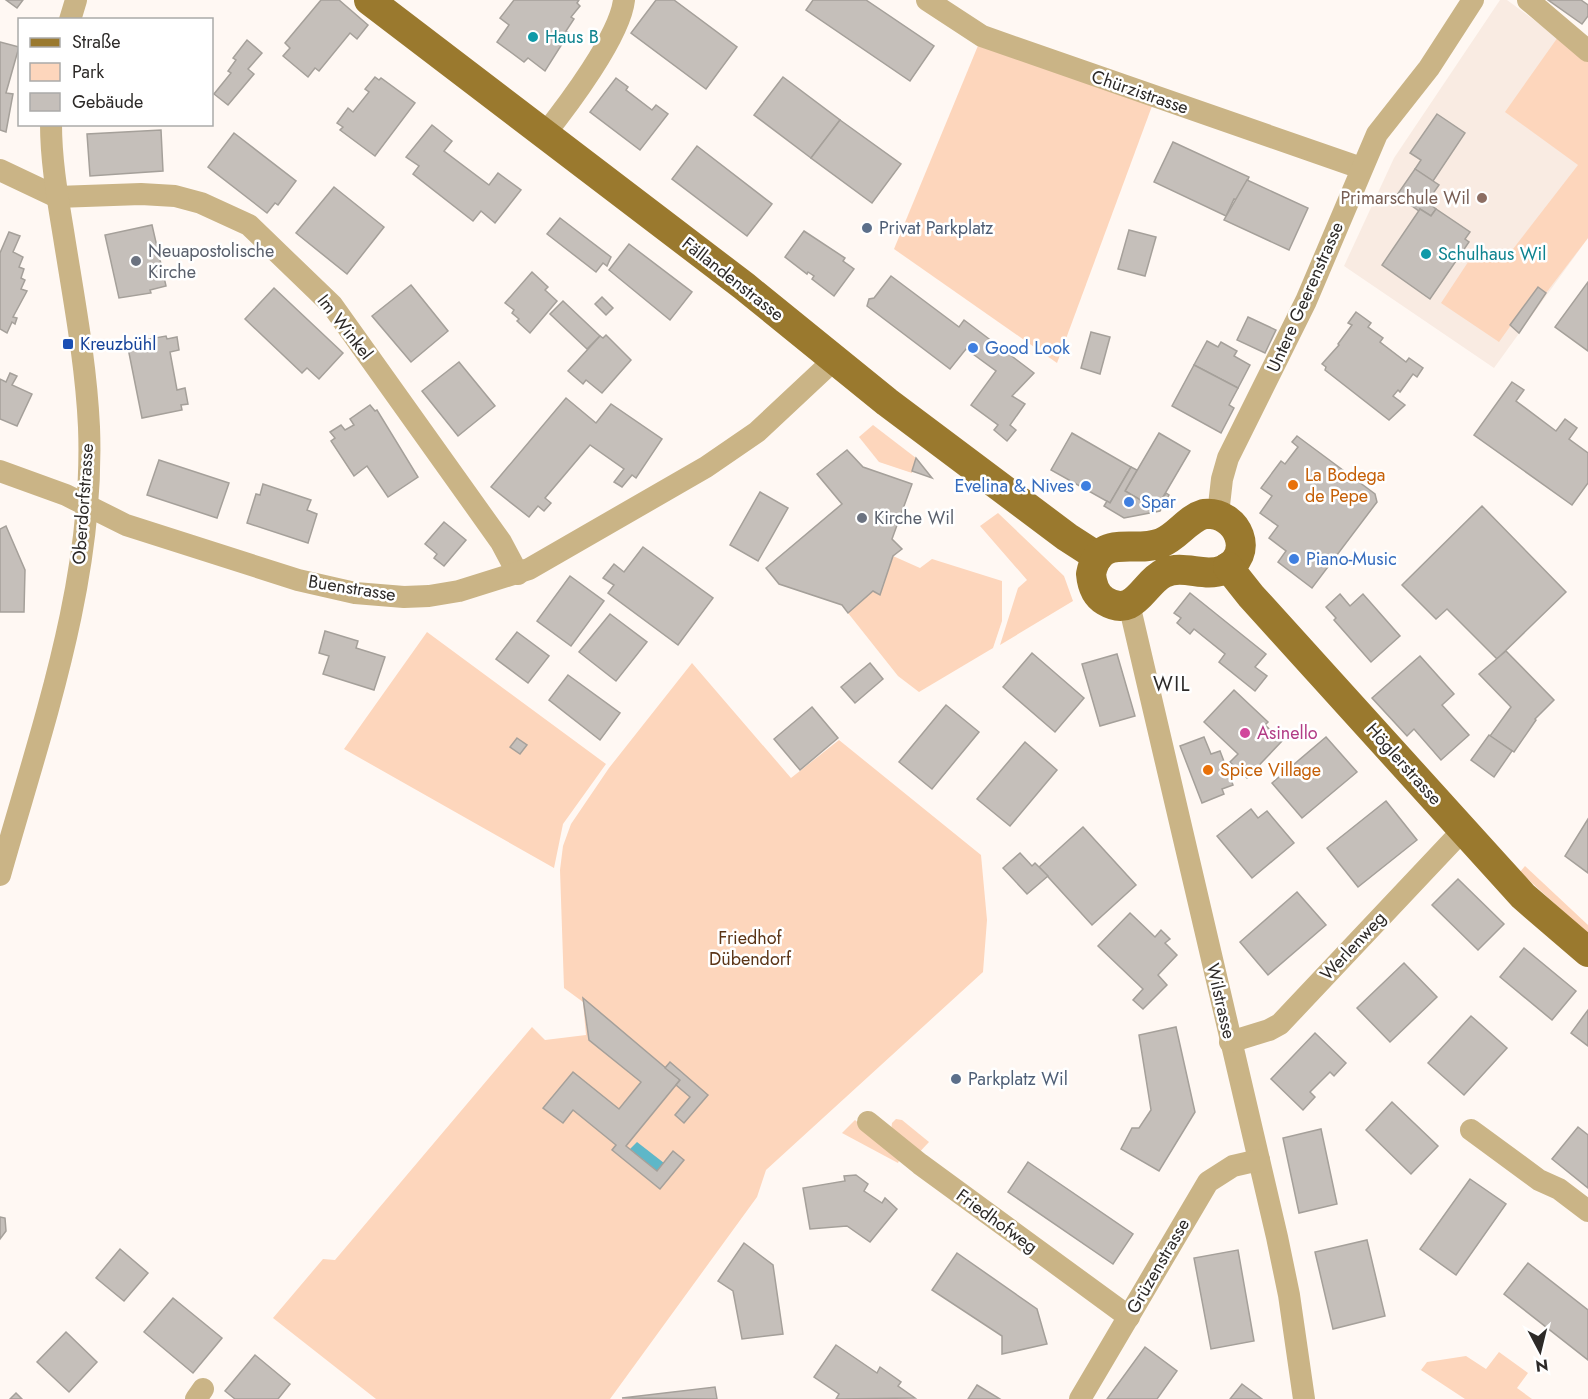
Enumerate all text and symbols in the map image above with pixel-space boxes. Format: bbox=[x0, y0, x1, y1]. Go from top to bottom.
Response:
legend bbox=[18, 18, 213, 126]
place label: Haus B bbox=[545, 24, 599, 50]
text: Straße bbox=[72, 29, 120, 55]
marker: Haus B bbox=[526, 30, 540, 44]
text: Park bbox=[72, 59, 104, 85]
street label: Chürzistrasse bbox=[1088, 63, 1192, 121]
text: Gebäude bbox=[72, 89, 143, 115]
place label: Primarschule Wil bbox=[1341, 185, 1470, 211]
marker: Primarschule Wil bbox=[1475, 191, 1489, 205]
place label: Privat Parkplatz bbox=[879, 215, 994, 241]
street label: Untere Geerenstrasse bbox=[1260, 218, 1350, 376]
marker: Privat Parkplatz bbox=[860, 221, 874, 235]
street label: Fällandenstrasse bbox=[676, 231, 790, 327]
place label: Neuapostolische Kirche bbox=[148, 238, 274, 285]
place label: Schulhaus Wil bbox=[1438, 241, 1546, 267]
marker: Schulhaus Wil bbox=[1419, 247, 1433, 261]
marker: Neuapostolische Kirche bbox=[129, 254, 143, 268]
street label: Im Winkel bbox=[311, 289, 379, 365]
place label: Kreuzbühl bbox=[80, 331, 156, 357]
place label: Good Look bbox=[985, 335, 1070, 361]
marker: Kreuzbühl bbox=[61, 337, 75, 351]
marker: Good Look bbox=[966, 341, 980, 355]
street label: Oberdorfstrasse bbox=[66, 442, 100, 566]
place label: La Bodega de Pepe bbox=[1305, 462, 1385, 509]
place label: Evelina & Nives bbox=[954, 473, 1074, 499]
marker: La Bodega de Pepe bbox=[1286, 478, 1300, 492]
marker: Evelina & Nives bbox=[1079, 479, 1093, 493]
place label: Spar bbox=[1141, 489, 1177, 515]
marker: Spar bbox=[1122, 495, 1136, 509]
place label: Kirche Wil bbox=[874, 505, 954, 531]
marker: Kirche Wil bbox=[855, 511, 869, 525]
place label: Piano-Music bbox=[1306, 546, 1397, 572]
marker: Piano-Music bbox=[1287, 552, 1301, 566]
street label: Buenstrasse bbox=[306, 568, 398, 608]
district label: WIL bbox=[1153, 670, 1191, 699]
street label: Höglerstrasse bbox=[1360, 717, 1448, 811]
place label: Asinello bbox=[1257, 720, 1318, 746]
marker: Asinello bbox=[1238, 726, 1252, 740]
place label: Spice Village bbox=[1220, 757, 1321, 783]
marker: Spice Village bbox=[1201, 763, 1215, 777]
street label: Werlenweg bbox=[1314, 906, 1392, 986]
park label: Friedhof Dübendorf bbox=[709, 925, 792, 972]
street label: Wilstrasse bbox=[1200, 961, 1242, 1041]
place label: Parkplatz Wil bbox=[968, 1066, 1068, 1092]
marker: Parkplatz Wil bbox=[949, 1072, 963, 1086]
street label: Friedhofweg bbox=[951, 1183, 1043, 1259]
street label: Grüzenstrasse bbox=[1120, 1213, 1196, 1319]
north arrow bbox=[1510, 1321, 1570, 1381]
text: N bbox=[1534, 1353, 1549, 1378]

